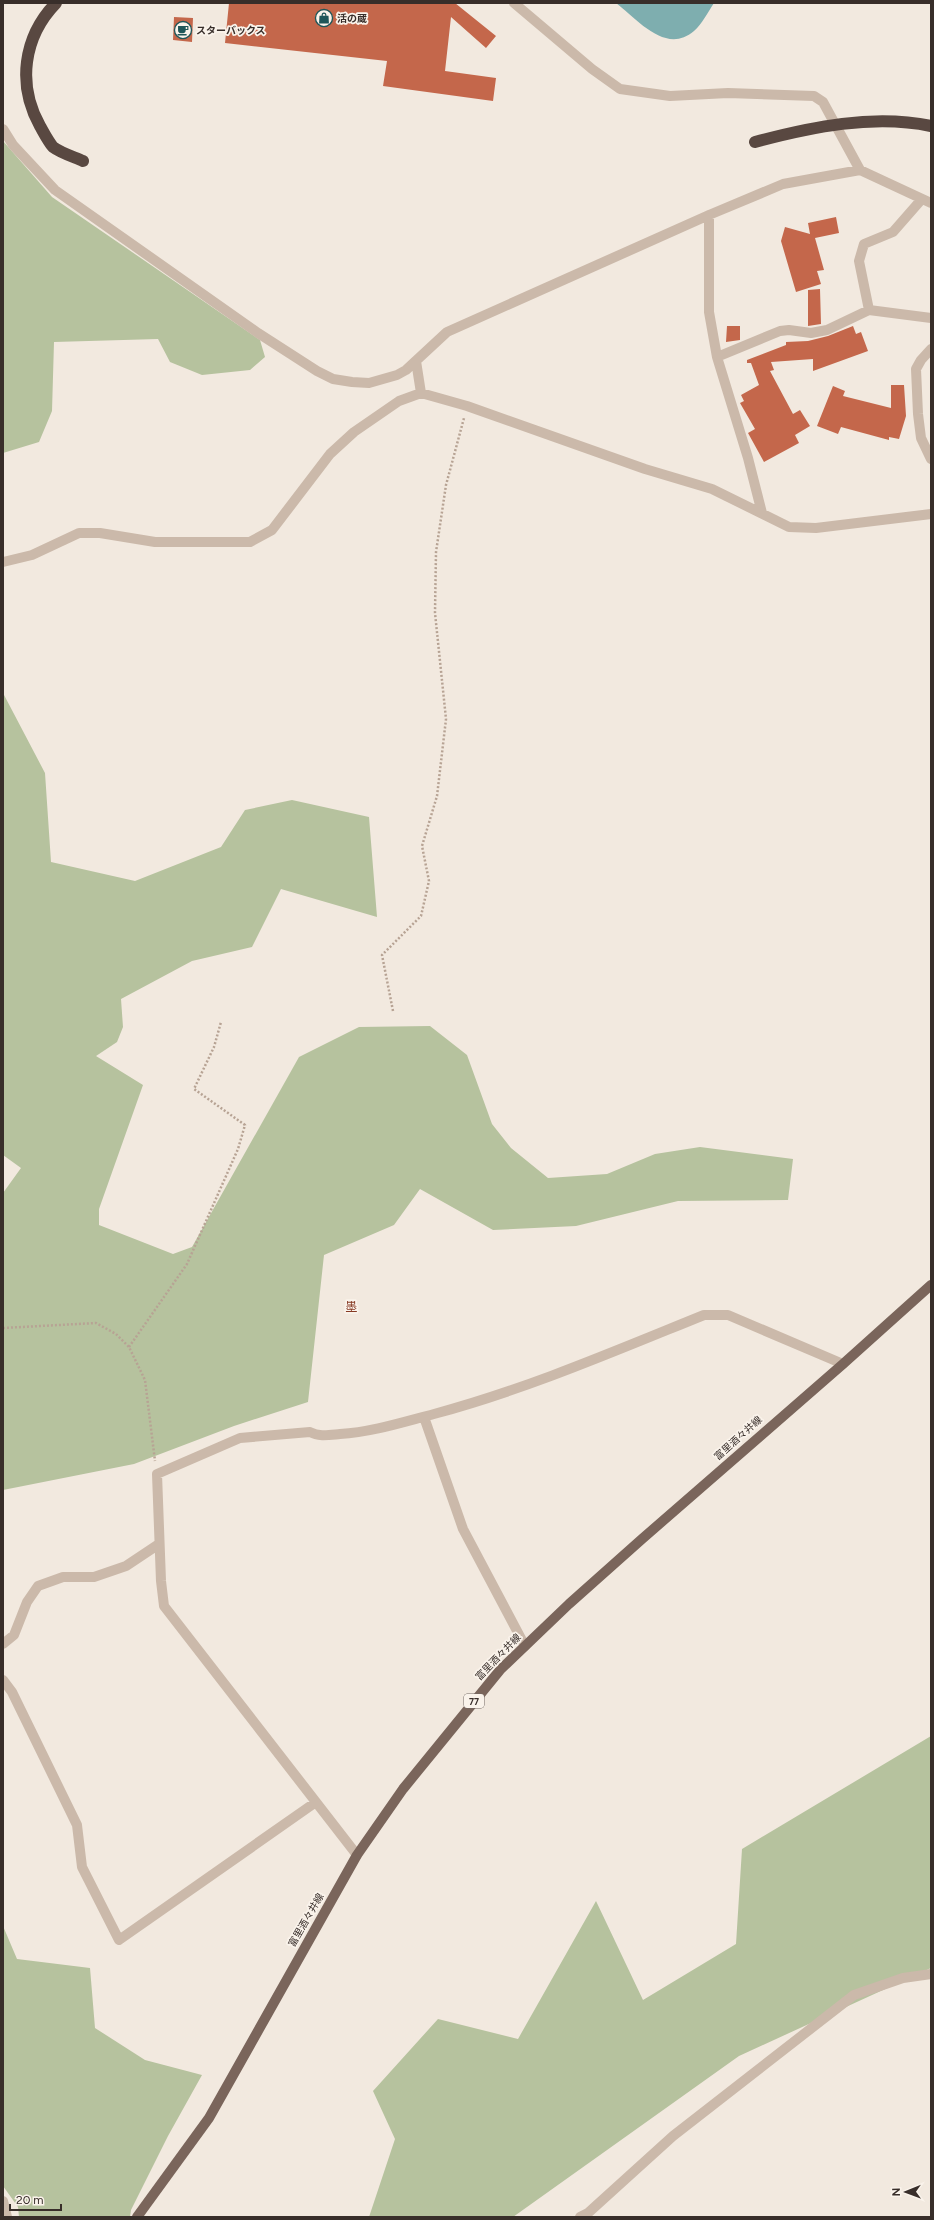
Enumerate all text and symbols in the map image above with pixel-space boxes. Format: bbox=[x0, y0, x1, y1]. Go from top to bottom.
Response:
shop icon: 活の蔵 bbox=[314, 8, 334, 28]
place label: 活の蔵 bbox=[337, 12, 367, 25]
cafe icon: スターバックス bbox=[173, 20, 193, 40]
place label: スターバックス bbox=[196, 24, 266, 37]
district label: 墨 bbox=[345, 1300, 357, 1314]
street label: 富里酒々井線 bbox=[711, 1413, 765, 1463]
street label: 富里酒々井線 bbox=[472, 1631, 524, 1683]
road number: 77 bbox=[464, 1694, 484, 1708]
street label: 富里酒々井線 bbox=[285, 1891, 327, 1949]
north arrow bbox=[886, 2172, 926, 2212]
scale bar bbox=[10, 2186, 61, 2212]
text: N bbox=[890, 2188, 903, 2197]
text: 20 m bbox=[16, 2193, 44, 2207]

